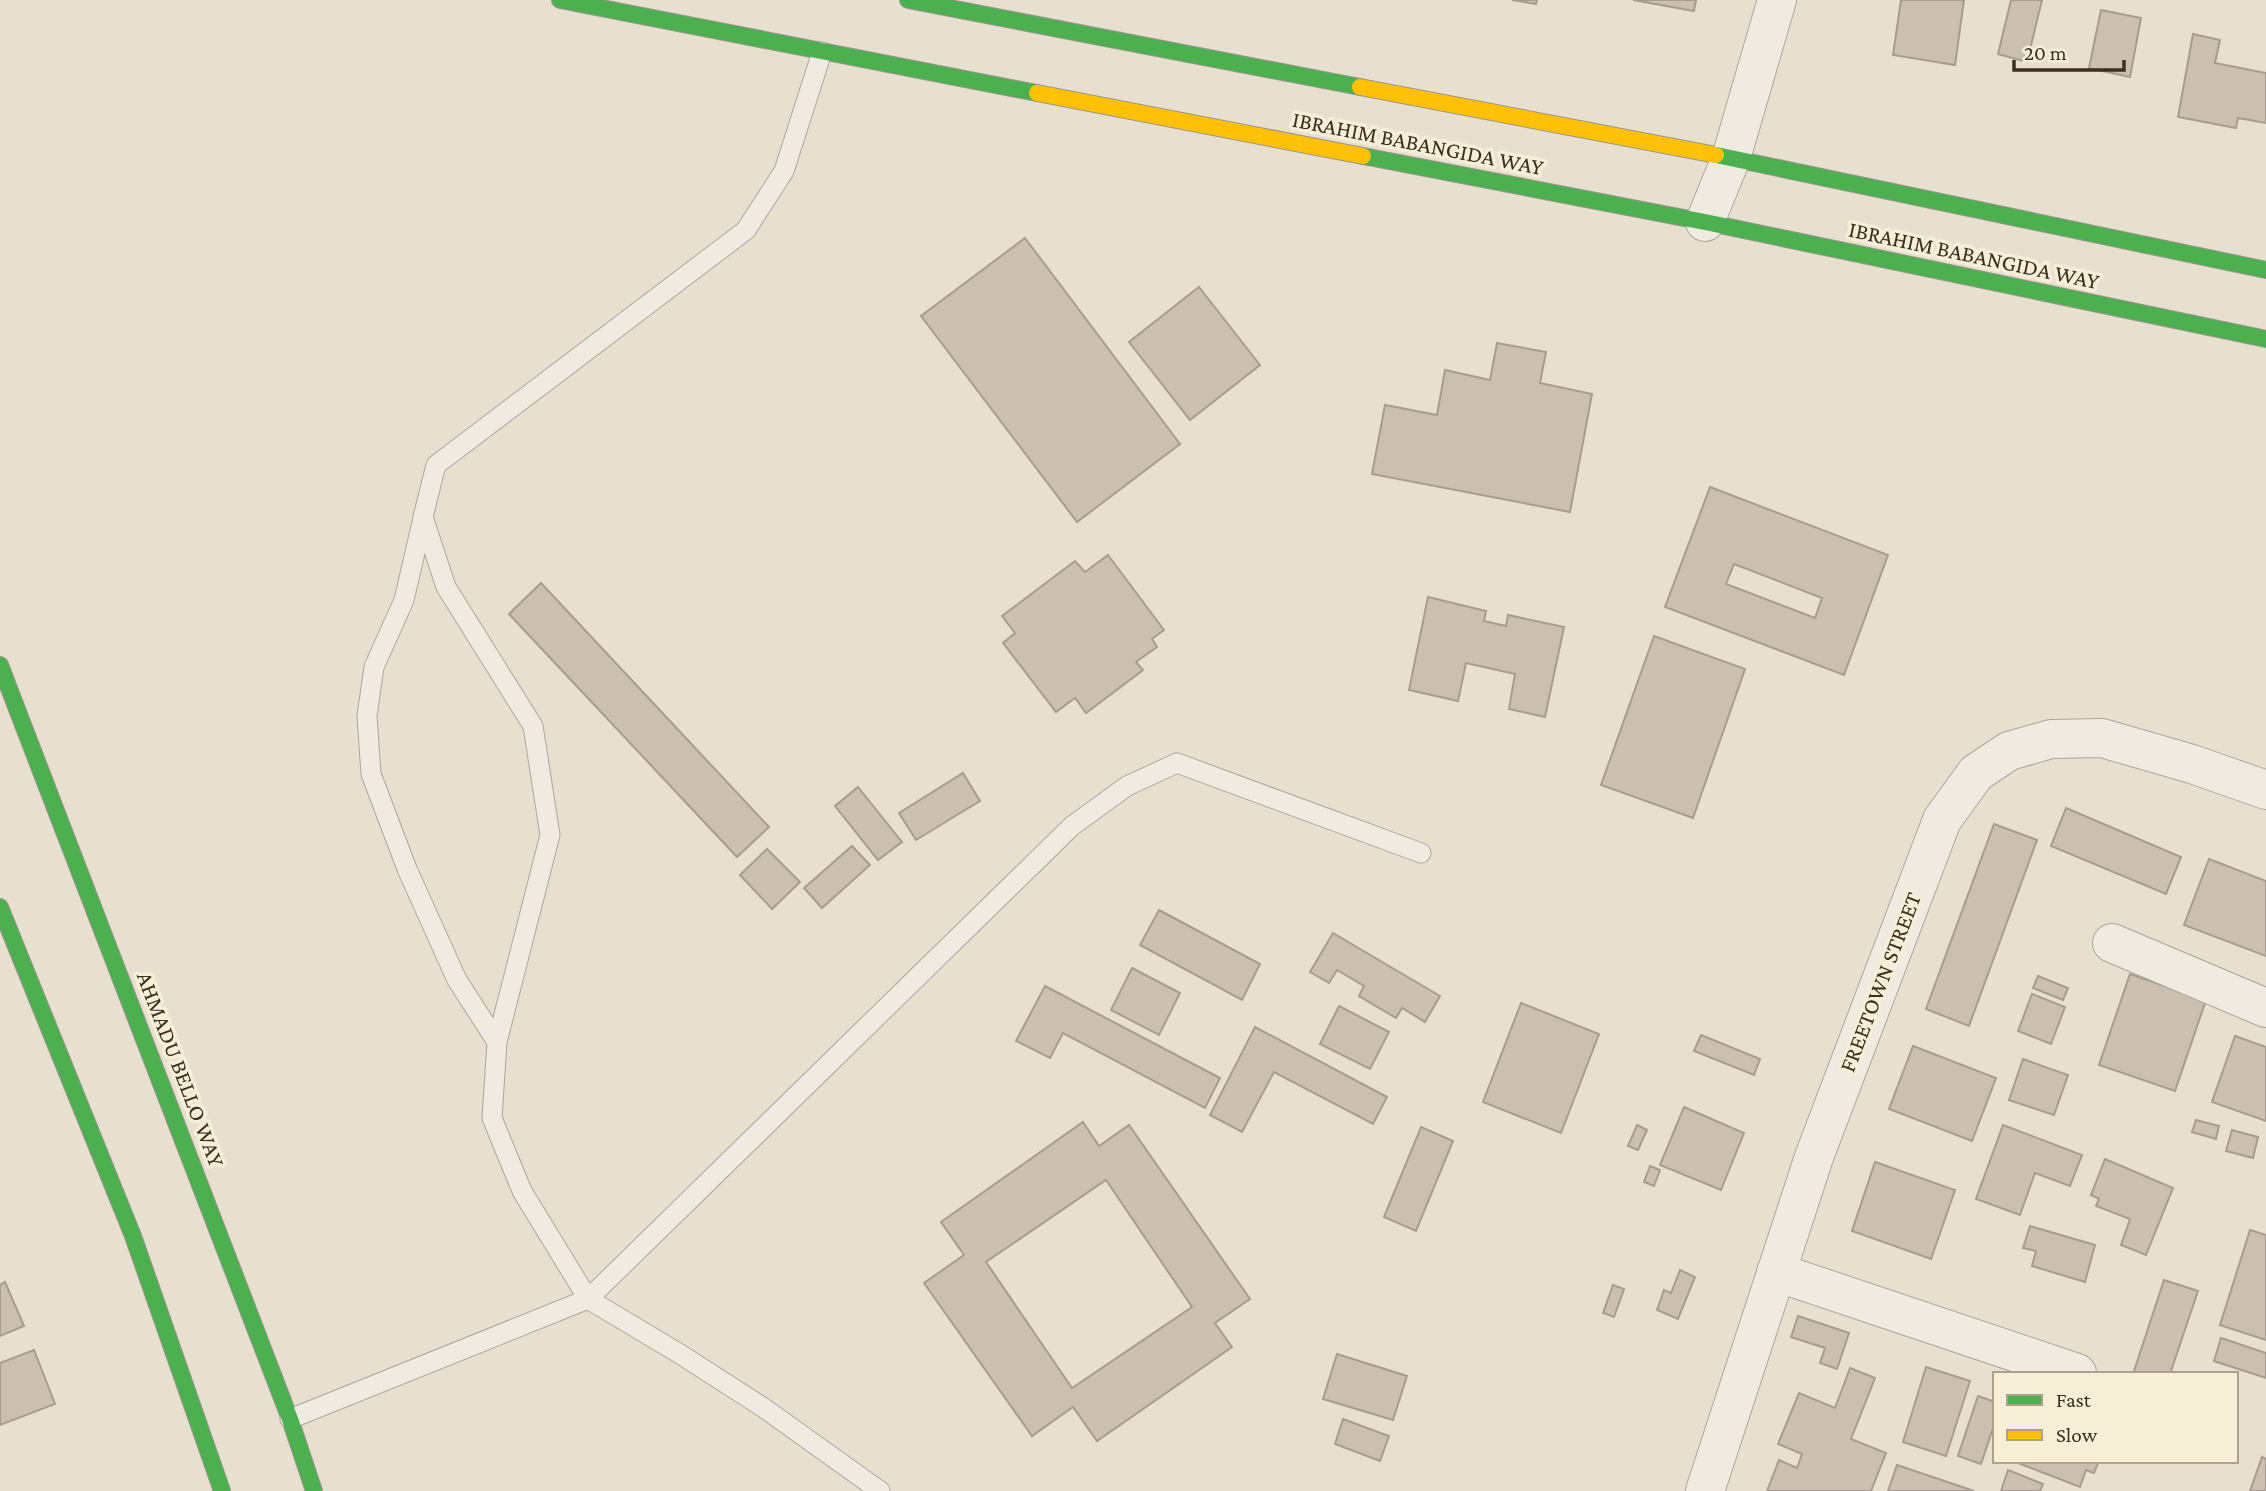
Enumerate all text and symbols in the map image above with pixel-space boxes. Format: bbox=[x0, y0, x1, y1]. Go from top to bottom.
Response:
scale bar bbox=[2014, 28, 2124, 72]
text: 20 m bbox=[2024, 41, 2067, 65]
street label: IBRAHIM BABANGIDA WAY bbox=[1290, 106, 1546, 180]
street label: IBRAHIM BABANGIDA WAY bbox=[1847, 216, 2102, 294]
street label: FREETOWN STREET bbox=[1834, 888, 1926, 1076]
street label: AHMADU BELLO WAY bbox=[132, 968, 231, 1171]
legend bbox=[1993, 1372, 2238, 1463]
text: Fast bbox=[2056, 1388, 2092, 1412]
text: Slow bbox=[2056, 1423, 2098, 1447]

